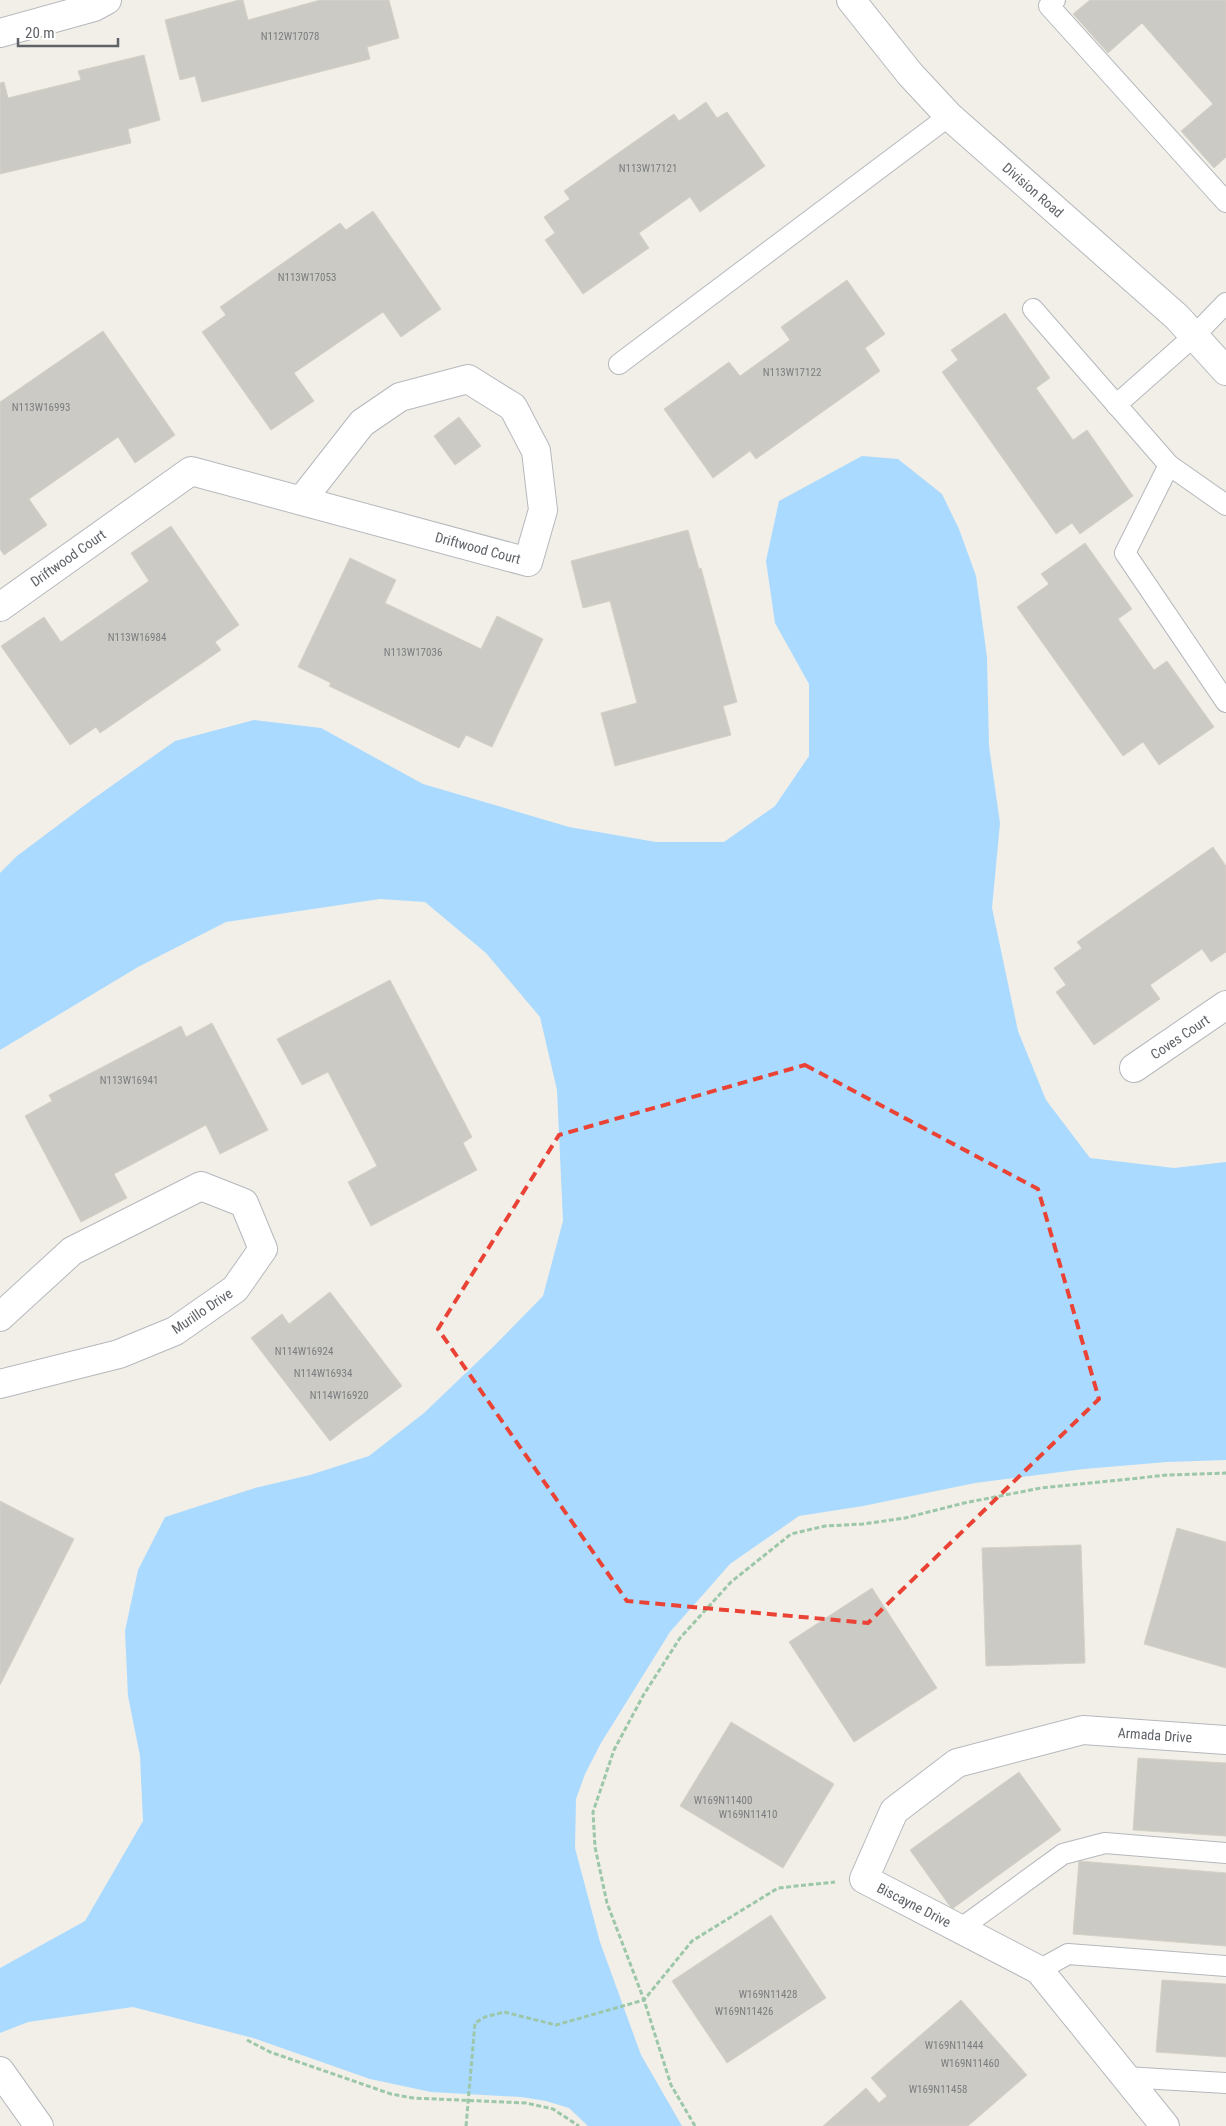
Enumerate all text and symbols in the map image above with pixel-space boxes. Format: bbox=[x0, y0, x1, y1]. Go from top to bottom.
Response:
scale bar bbox=[18, 15, 118, 47]
text: 20 m bbox=[25, 24, 55, 42]
house number: N112W17078 bbox=[261, 30, 319, 43]
street label: Division Road bbox=[999, 159, 1067, 221]
house number: N113W17121 bbox=[619, 162, 677, 175]
house number: N113W17053 bbox=[278, 271, 336, 284]
house number: N113W17122 bbox=[763, 366, 821, 379]
house number: N113W16993 bbox=[12, 401, 70, 414]
street label: Driftwood Court bbox=[27, 526, 109, 590]
street label: Driftwood Court bbox=[434, 529, 522, 567]
house number: N113W16984 bbox=[108, 631, 167, 644]
house number: N113W17036 bbox=[384, 646, 442, 659]
street label: Coves Court bbox=[1148, 1012, 1212, 1062]
house number: N113W16941 bbox=[100, 1074, 158, 1087]
street label: Murillo Drive bbox=[169, 1285, 236, 1337]
house number: N114W16924 bbox=[275, 1345, 334, 1358]
house number: N114W16934 bbox=[294, 1367, 353, 1380]
house number: N114W16920 bbox=[310, 1389, 368, 1402]
street label: Armada Drive bbox=[1117, 1724, 1193, 1746]
house number: W169N11400 bbox=[694, 1794, 752, 1807]
house number: W169N11410 bbox=[719, 1808, 777, 1821]
street label: Biscayne Drive bbox=[874, 1880, 954, 1931]
house number: W169N11428 bbox=[739, 1988, 797, 2001]
house number: W169N11426 bbox=[715, 2005, 773, 2018]
house number: W169N11444 bbox=[925, 2039, 984, 2052]
house number: W169N11460 bbox=[941, 2057, 999, 2070]
house number: W169N11458 bbox=[909, 2083, 967, 2096]

